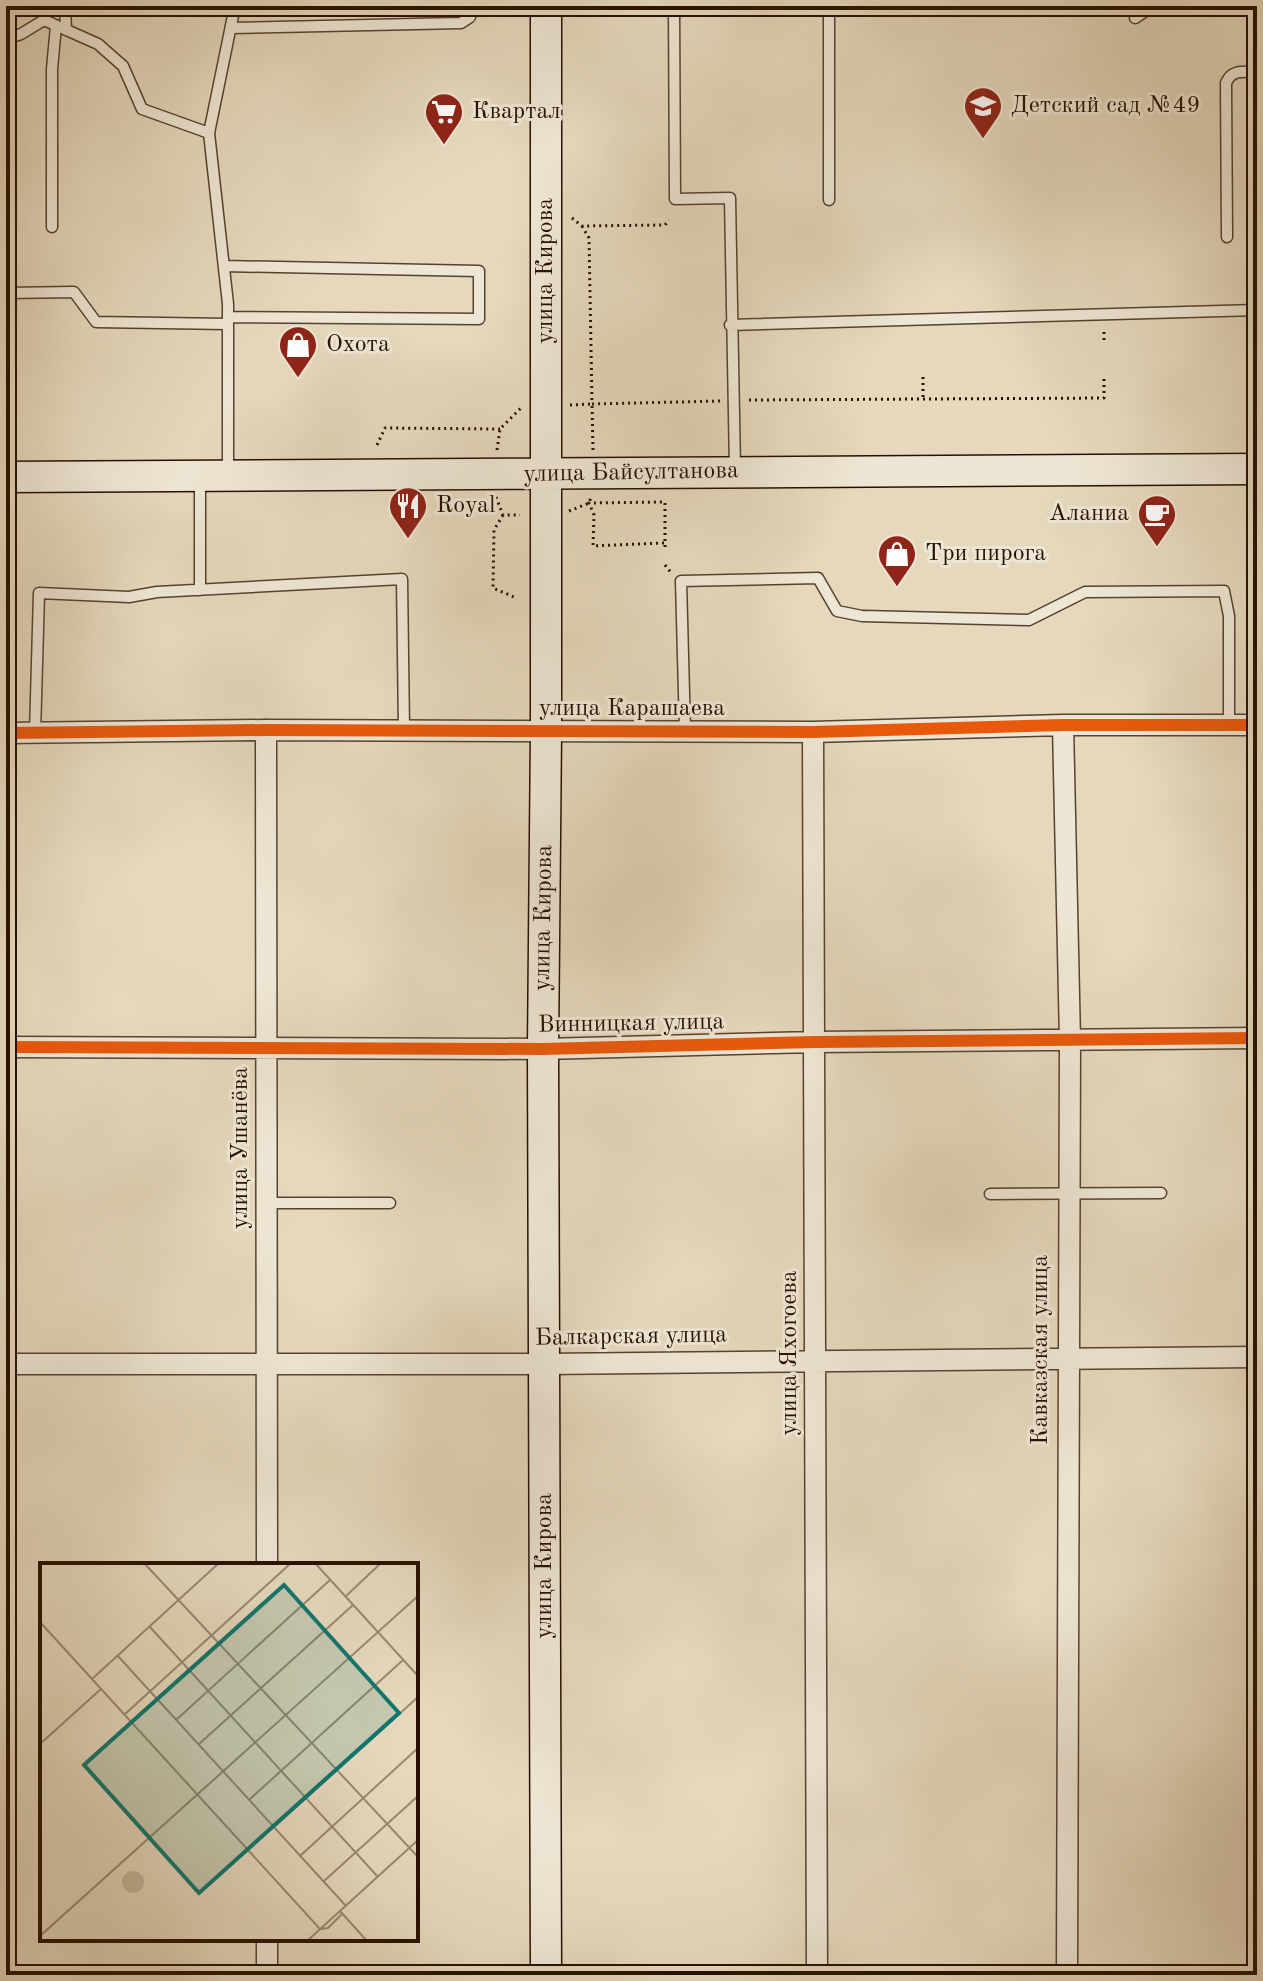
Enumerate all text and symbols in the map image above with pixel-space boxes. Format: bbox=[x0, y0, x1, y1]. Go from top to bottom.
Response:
school or university icon: Детский сад №49 bbox=[962, 85, 1004, 140]
supermarket icon: Квартал bbox=[423, 91, 465, 146]
place label: Детский сад №49 bbox=[1011, 94, 1200, 118]
place label: Квартал bbox=[472, 100, 561, 124]
street label: улица Кирова bbox=[534, 198, 558, 344]
shop icon: Охота bbox=[277, 324, 319, 379]
place label: Охота bbox=[326, 333, 390, 357]
street label: улица Байсултанова bbox=[523, 459, 739, 487]
restaurant icon: Royal bbox=[387, 485, 429, 540]
cafe icon: Аланиа bbox=[1136, 493, 1178, 548]
place label: Royal bbox=[436, 494, 495, 518]
place label: Аланиа bbox=[1049, 502, 1129, 526]
shop icon: Три пирога bbox=[876, 533, 918, 588]
place label: Три пирога bbox=[925, 542, 1046, 566]
street label: улица Карашаева bbox=[539, 697, 725, 721]
street label: улица Кирова bbox=[531, 845, 557, 991]
street label: Винницкая улица bbox=[538, 1010, 725, 1038]
street label: улица Ушанёва bbox=[229, 1067, 253, 1229]
street label: Кавказская улица bbox=[1029, 1255, 1053, 1445]
street label: улица Яхогоева bbox=[778, 1270, 802, 1436]
street label: Балкарская улица bbox=[535, 1323, 727, 1351]
street label: улица Кирова bbox=[533, 1493, 557, 1639]
inset map bbox=[40, 1563, 418, 1941]

